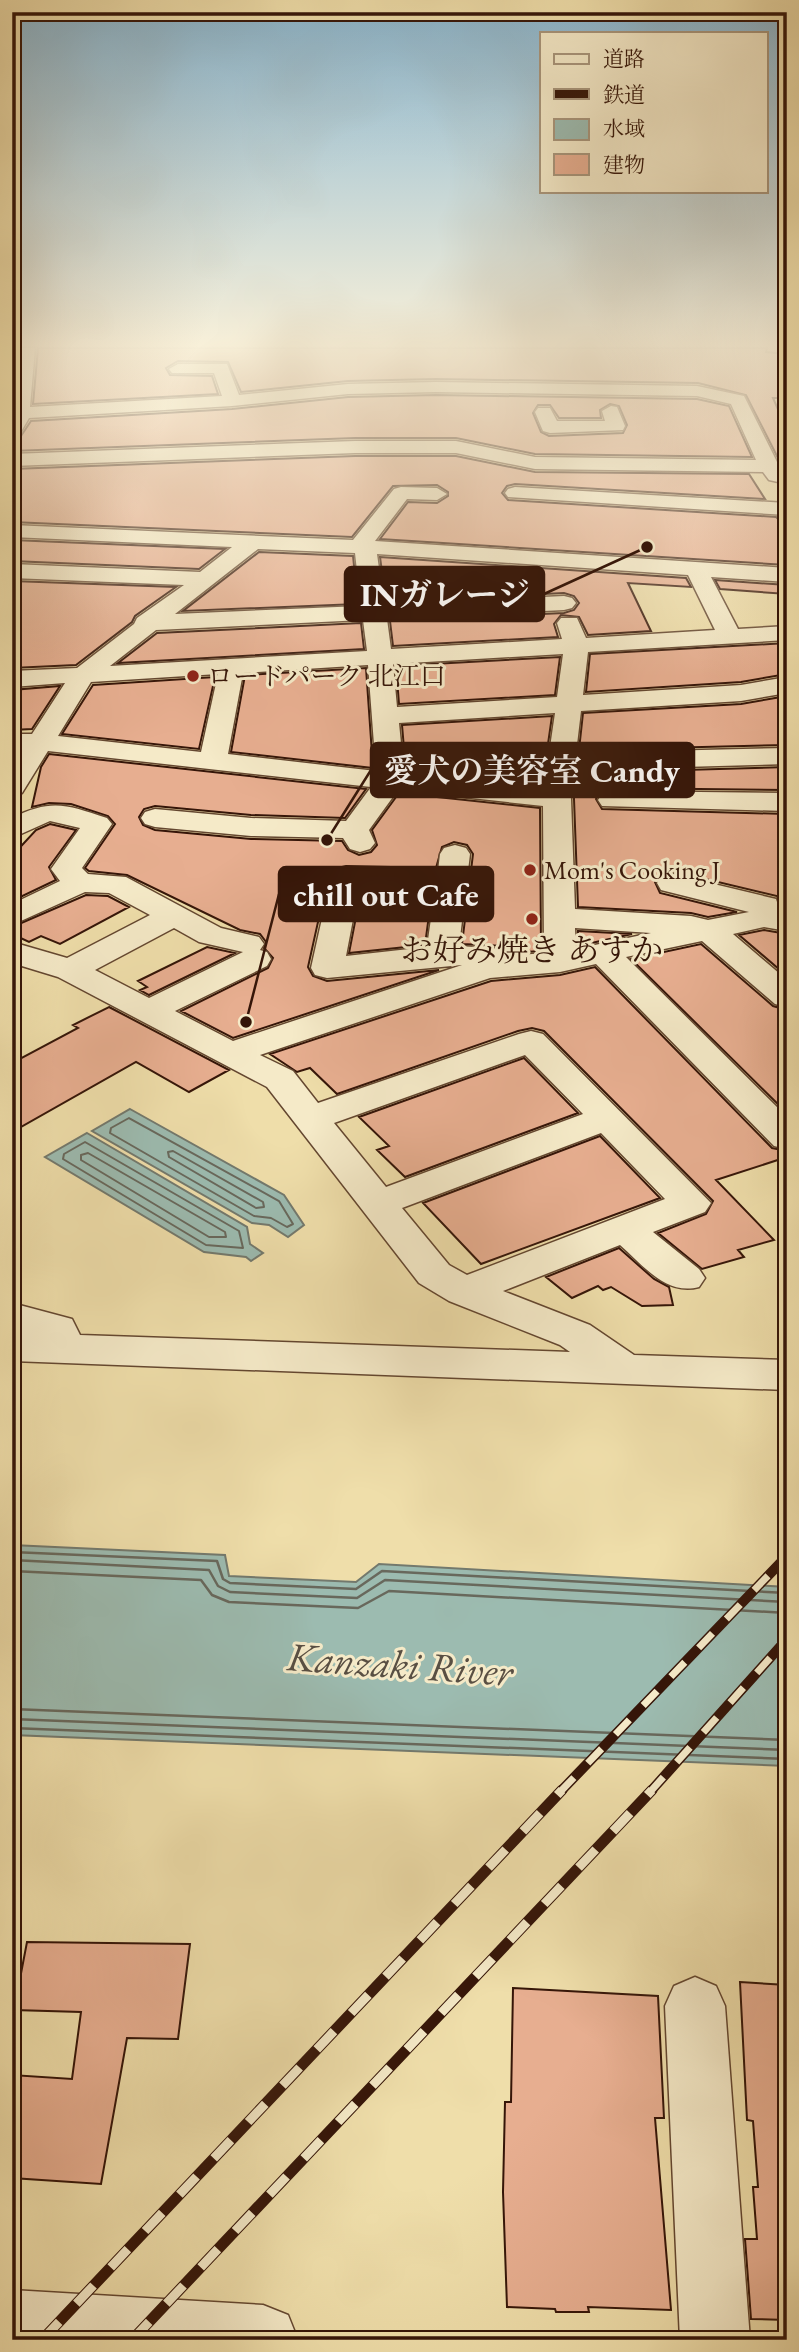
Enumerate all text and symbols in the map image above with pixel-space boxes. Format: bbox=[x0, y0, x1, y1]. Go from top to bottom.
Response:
legend bbox=[540, 32, 768, 192]
text: 道路 bbox=[603, 45, 645, 72]
text: 鉄道 bbox=[603, 81, 645, 108]
text: 水域 bbox=[603, 115, 645, 142]
text: 建物 bbox=[603, 151, 645, 178]
callout: INガレージ bbox=[345, 567, 544, 621]
text: INガレージ bbox=[360, 573, 530, 616]
place label: ロードパーク 北江口 bbox=[207, 659, 446, 693]
marker: ロードパーク 北江口 bbox=[185, 668, 201, 684]
callout: 愛犬の美容室 Candy bbox=[371, 743, 694, 797]
text: 愛犬の美容室 Candy bbox=[384, 749, 681, 792]
place label: Mom's Cooking J bbox=[544, 853, 720, 887]
marker: Mom's Cooking J bbox=[522, 862, 538, 878]
callout: chill out Cafe bbox=[279, 867, 493, 921]
text: chill out Cafe bbox=[293, 873, 479, 916]
marker: お好み焼き あすか bbox=[524, 911, 540, 927]
place label: お好み焼き あすか bbox=[401, 929, 663, 971]
water label: Kanzaki River bbox=[285, 1630, 516, 1698]

